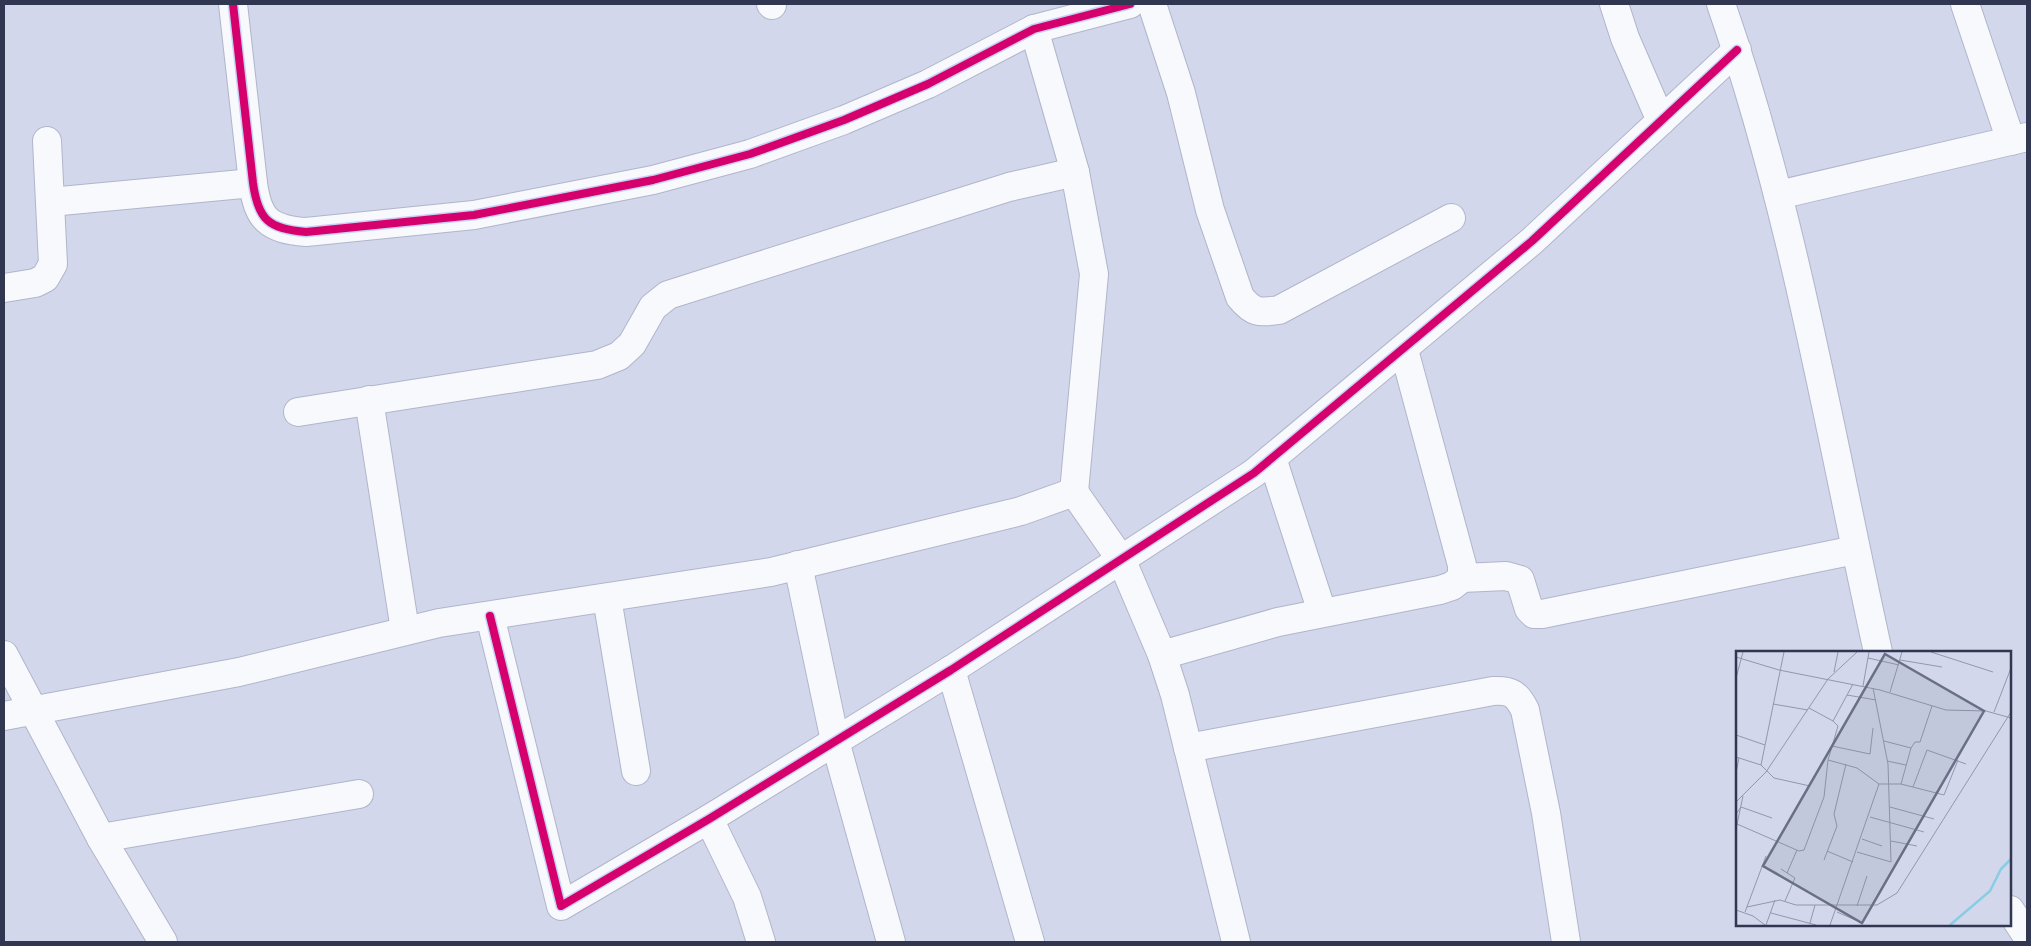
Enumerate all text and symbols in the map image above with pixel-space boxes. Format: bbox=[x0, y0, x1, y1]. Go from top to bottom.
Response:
inset map bbox=[1736, 651, 2011, 926]

